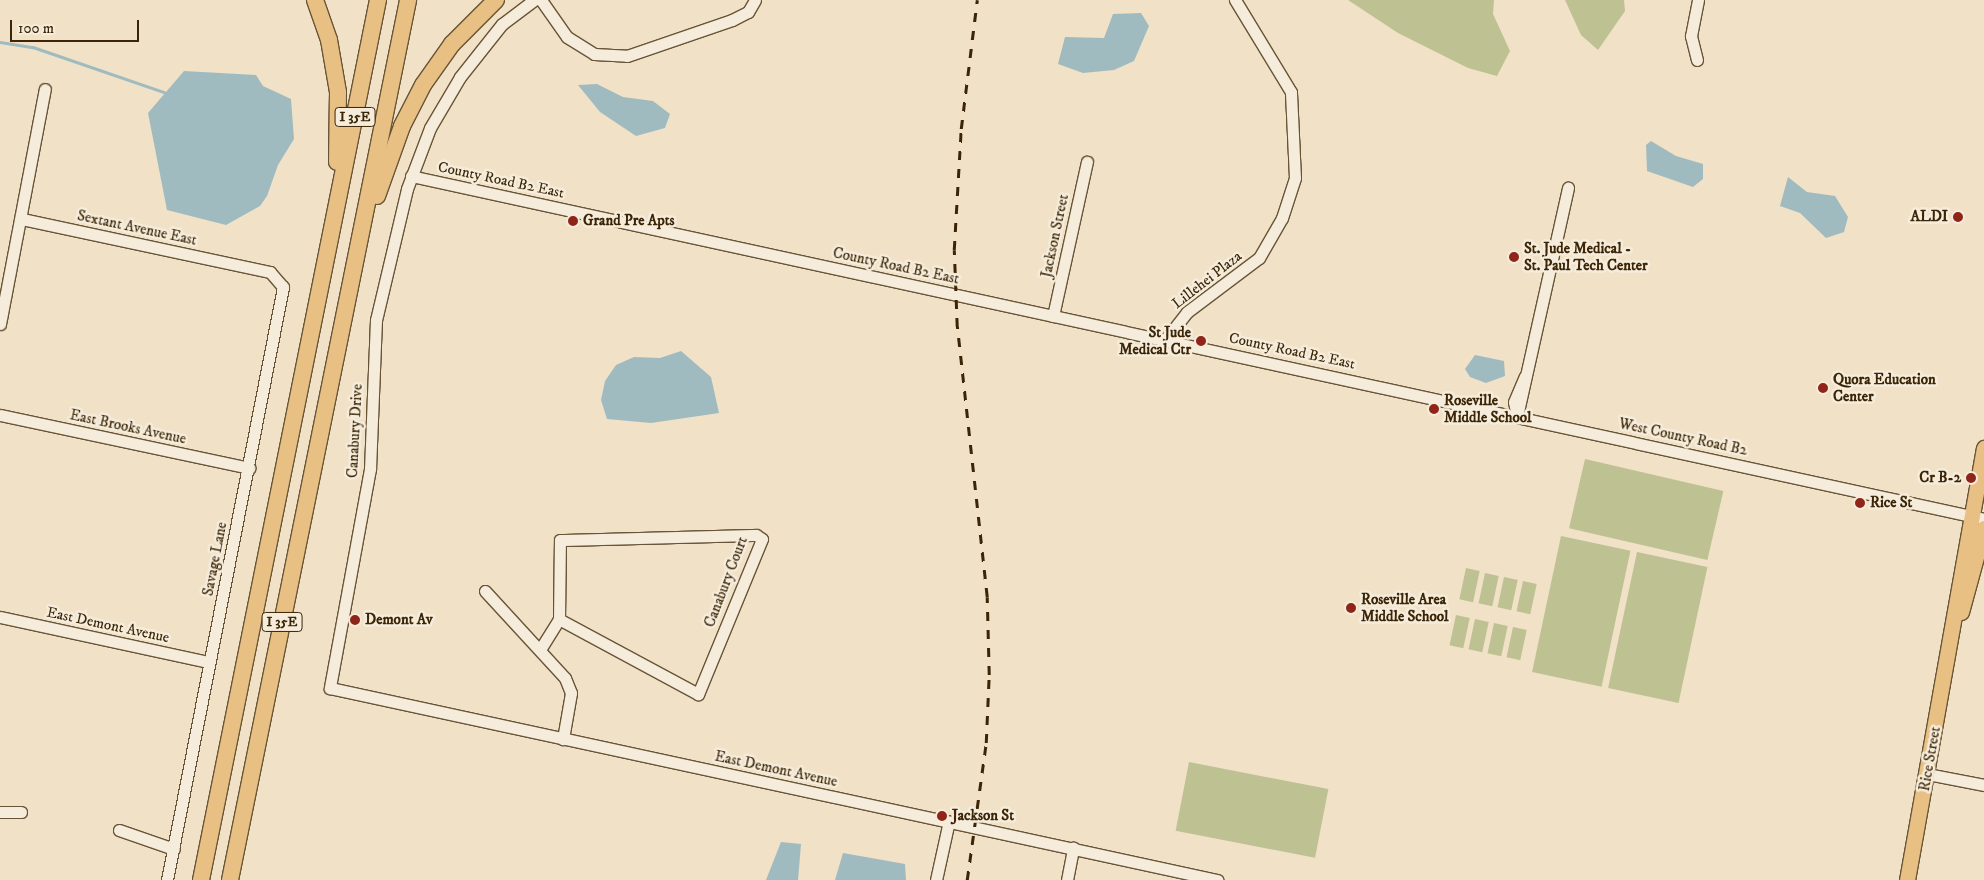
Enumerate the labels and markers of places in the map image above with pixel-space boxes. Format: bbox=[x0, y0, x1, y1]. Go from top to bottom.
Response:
place label: ALDI bbox=[1910, 208, 1948, 226]
marker: ALDI bbox=[1952, 211, 1964, 223]
place label: Grand Pre Apts bbox=[583, 212, 675, 230]
marker: Grand Pre Apts bbox=[567, 215, 579, 227]
place label: St. Jude Medical - St. Paul Tech Center bbox=[1524, 239, 1648, 274]
marker: St. Jude Medical - St. Paul Tech Center bbox=[1508, 251, 1520, 263]
place label: St Jude Medical Ctr bbox=[1119, 323, 1191, 358]
marker: St Jude Medical Ctr bbox=[1195, 335, 1207, 347]
place label: Quora Education Center bbox=[1833, 370, 1936, 405]
marker: Quora Education Center bbox=[1817, 382, 1829, 394]
place label: Roseville Middle School bbox=[1444, 391, 1532, 426]
marker: Roseville Middle School bbox=[1428, 403, 1440, 415]
place label: Cr B-2 bbox=[1919, 469, 1961, 487]
marker: Cr B-2 bbox=[1965, 472, 1977, 484]
place label: Rice St bbox=[1870, 494, 1912, 512]
marker: Rice St bbox=[1854, 497, 1866, 509]
place label: Roseville Area Middle School bbox=[1361, 590, 1449, 625]
marker: Roseville Area Middle School bbox=[1345, 602, 1357, 614]
place label: Demont Av bbox=[365, 611, 433, 629]
marker: Demont Av bbox=[349, 614, 361, 626]
place label: Jackson St bbox=[952, 807, 1014, 825]
marker: Jackson St bbox=[936, 810, 948, 822]

